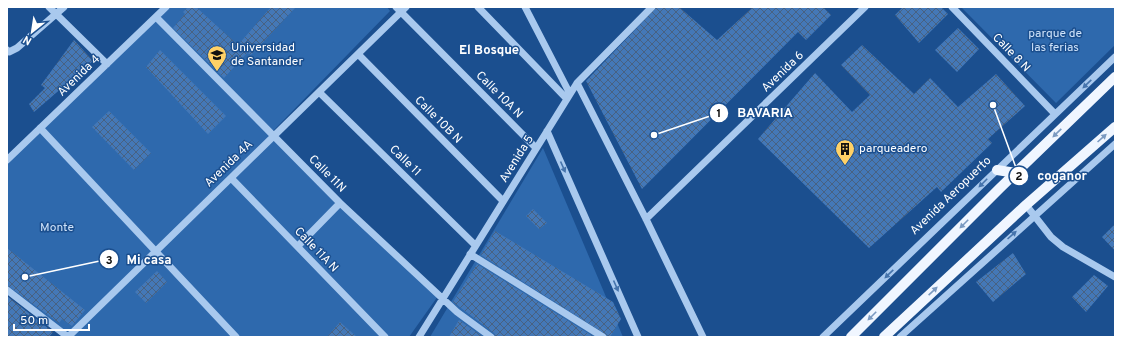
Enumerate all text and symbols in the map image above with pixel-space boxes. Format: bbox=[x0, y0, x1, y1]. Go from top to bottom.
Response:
north arrow bbox=[12, 12, 52, 52]
park label: parque de las ferias bbox=[1028, 26, 1082, 56]
street label: Calle 8 N bbox=[988, 30, 1034, 76]
text: N bbox=[21, 32, 34, 48]
place label: Universidad de Santander bbox=[231, 40, 303, 70]
district label: El Bosque bbox=[459, 43, 519, 59]
school or university icon: Universidad de Santander bbox=[206, 44, 228, 72]
street label: Avenida 6 bbox=[758, 48, 808, 96]
street label: Avenida 4 bbox=[54, 52, 104, 100]
street label: Calle 10A N bbox=[472, 68, 526, 122]
one-way arrow bbox=[1082, 79, 1092, 89]
street label: Calle 10B N bbox=[411, 93, 465, 147]
callout: BAVARIA bbox=[709, 100, 801, 125]
text: 1 bbox=[717, 106, 721, 122]
text: BAVARIA bbox=[737, 106, 793, 122]
one-way arrow bbox=[1052, 129, 1062, 138]
street label: Avenida 5 bbox=[496, 132, 538, 186]
one-way arrow bbox=[1097, 134, 1107, 143]
street label: Avenida 4A bbox=[201, 137, 257, 191]
building icon: parqueadero bbox=[834, 138, 856, 166]
place label: parqueadero bbox=[859, 141, 928, 157]
street label: Calle 11 bbox=[386, 142, 424, 180]
street label: Calle 11N bbox=[305, 152, 349, 196]
street label: Avenida Aeropuerto bbox=[907, 153, 995, 239]
one-way arrow bbox=[559, 161, 566, 173]
callout: coganor bbox=[1009, 163, 1095, 188]
text: 2 bbox=[1015, 169, 1023, 185]
text: coganor bbox=[1037, 169, 1087, 185]
one-way arrow bbox=[978, 179, 988, 188]
one-way arrow bbox=[959, 219, 969, 229]
park label: Monte bbox=[40, 220, 74, 236]
street label: Calle 11A N bbox=[290, 224, 342, 276]
one-way arrow bbox=[1007, 231, 1017, 240]
callout: Mi casa bbox=[99, 247, 180, 272]
text: 3 bbox=[105, 253, 113, 269]
text: Mi casa bbox=[126, 253, 172, 269]
one-way arrow bbox=[884, 269, 894, 279]
one-way arrow bbox=[613, 280, 619, 292]
one-way arrow bbox=[928, 287, 938, 296]
scale bar bbox=[14, 306, 89, 332]
one-way arrow bbox=[867, 311, 877, 321]
text: 50 m bbox=[20, 313, 48, 329]

